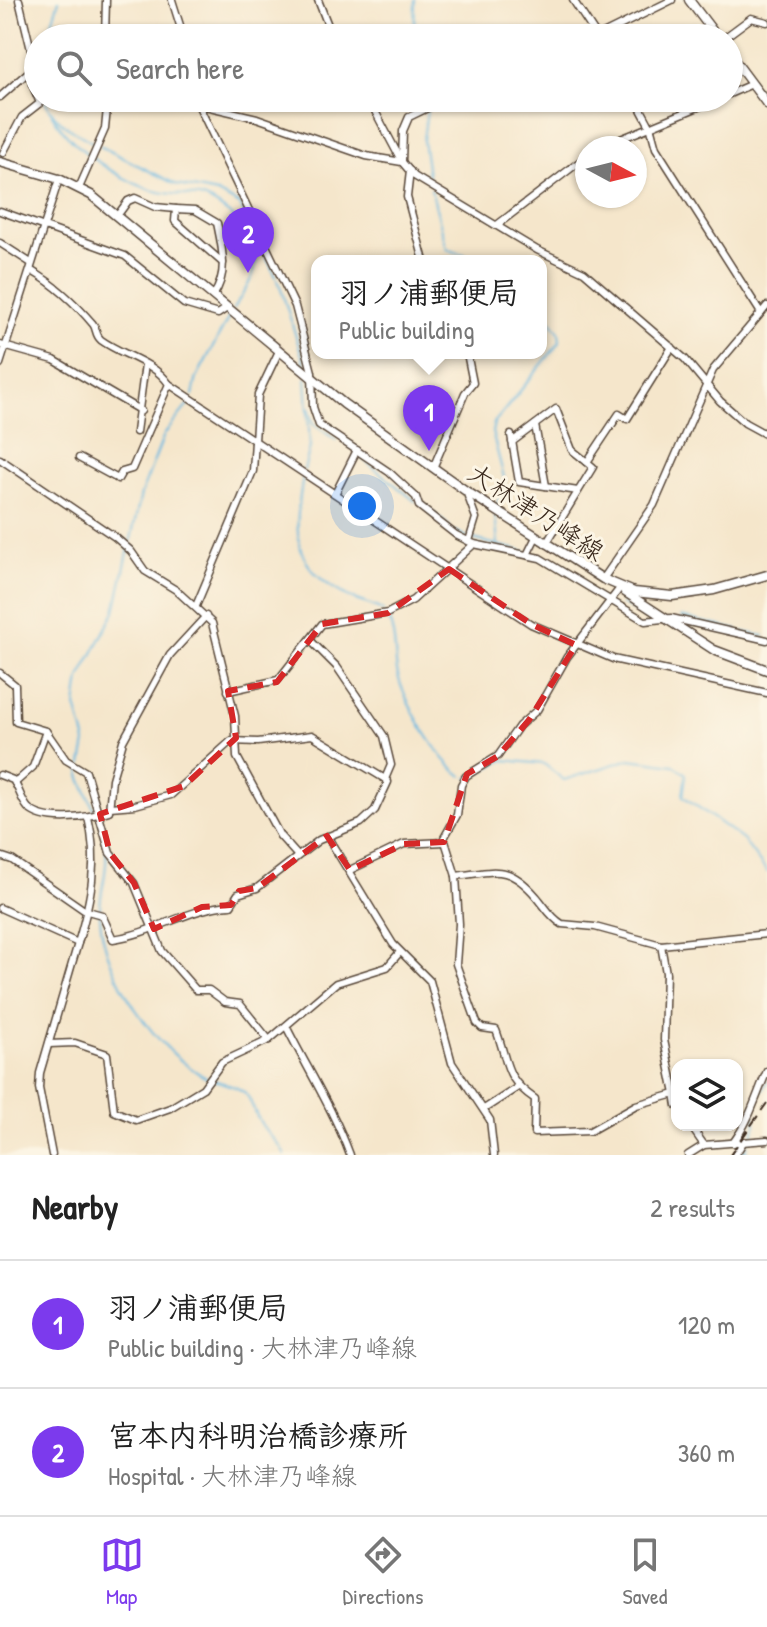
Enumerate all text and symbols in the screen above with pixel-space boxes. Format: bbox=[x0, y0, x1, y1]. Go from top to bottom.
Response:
search box bbox=[24, 24, 743, 112]
icon: search bbox=[52, 46, 96, 90]
text: Search here bbox=[116, 48, 244, 88]
north arrow bbox=[575, 136, 647, 208]
pin: 2 bbox=[222, 207, 274, 273]
popup bbox=[311, 255, 547, 359]
text: 羽ノ浦郵便局 bbox=[339, 272, 519, 312]
text: Public building bbox=[339, 312, 475, 347]
pin: 1 bbox=[403, 385, 455, 451]
street label: 大林津乃峰線 bbox=[461, 454, 611, 569]
your location bbox=[342, 486, 382, 526]
map controls bbox=[671, 1059, 743, 1131]
button: layers bbox=[671, 1059, 743, 1131]
text: Nearby bbox=[32, 1184, 118, 1230]
text: 2 results bbox=[650, 1190, 735, 1225]
text: 羽ノ浦郵便局 bbox=[108, 1287, 288, 1327]
text: 1 bbox=[53, 1307, 63, 1342]
text: 120 m bbox=[678, 1307, 735, 1342]
text: Public building · 大林津乃峰線 bbox=[108, 1330, 417, 1365]
text: 宮本内科明治橋診療所 bbox=[108, 1415, 408, 1455]
text: 2 bbox=[52, 1435, 64, 1470]
text: 360 m bbox=[678, 1435, 735, 1470]
text: Hospital · 大林津乃峰線 bbox=[108, 1458, 357, 1493]
tab: Map bbox=[100, 1533, 144, 1611]
tab: Directions bbox=[343, 1533, 424, 1611]
tab: Saved bbox=[623, 1533, 667, 1611]

